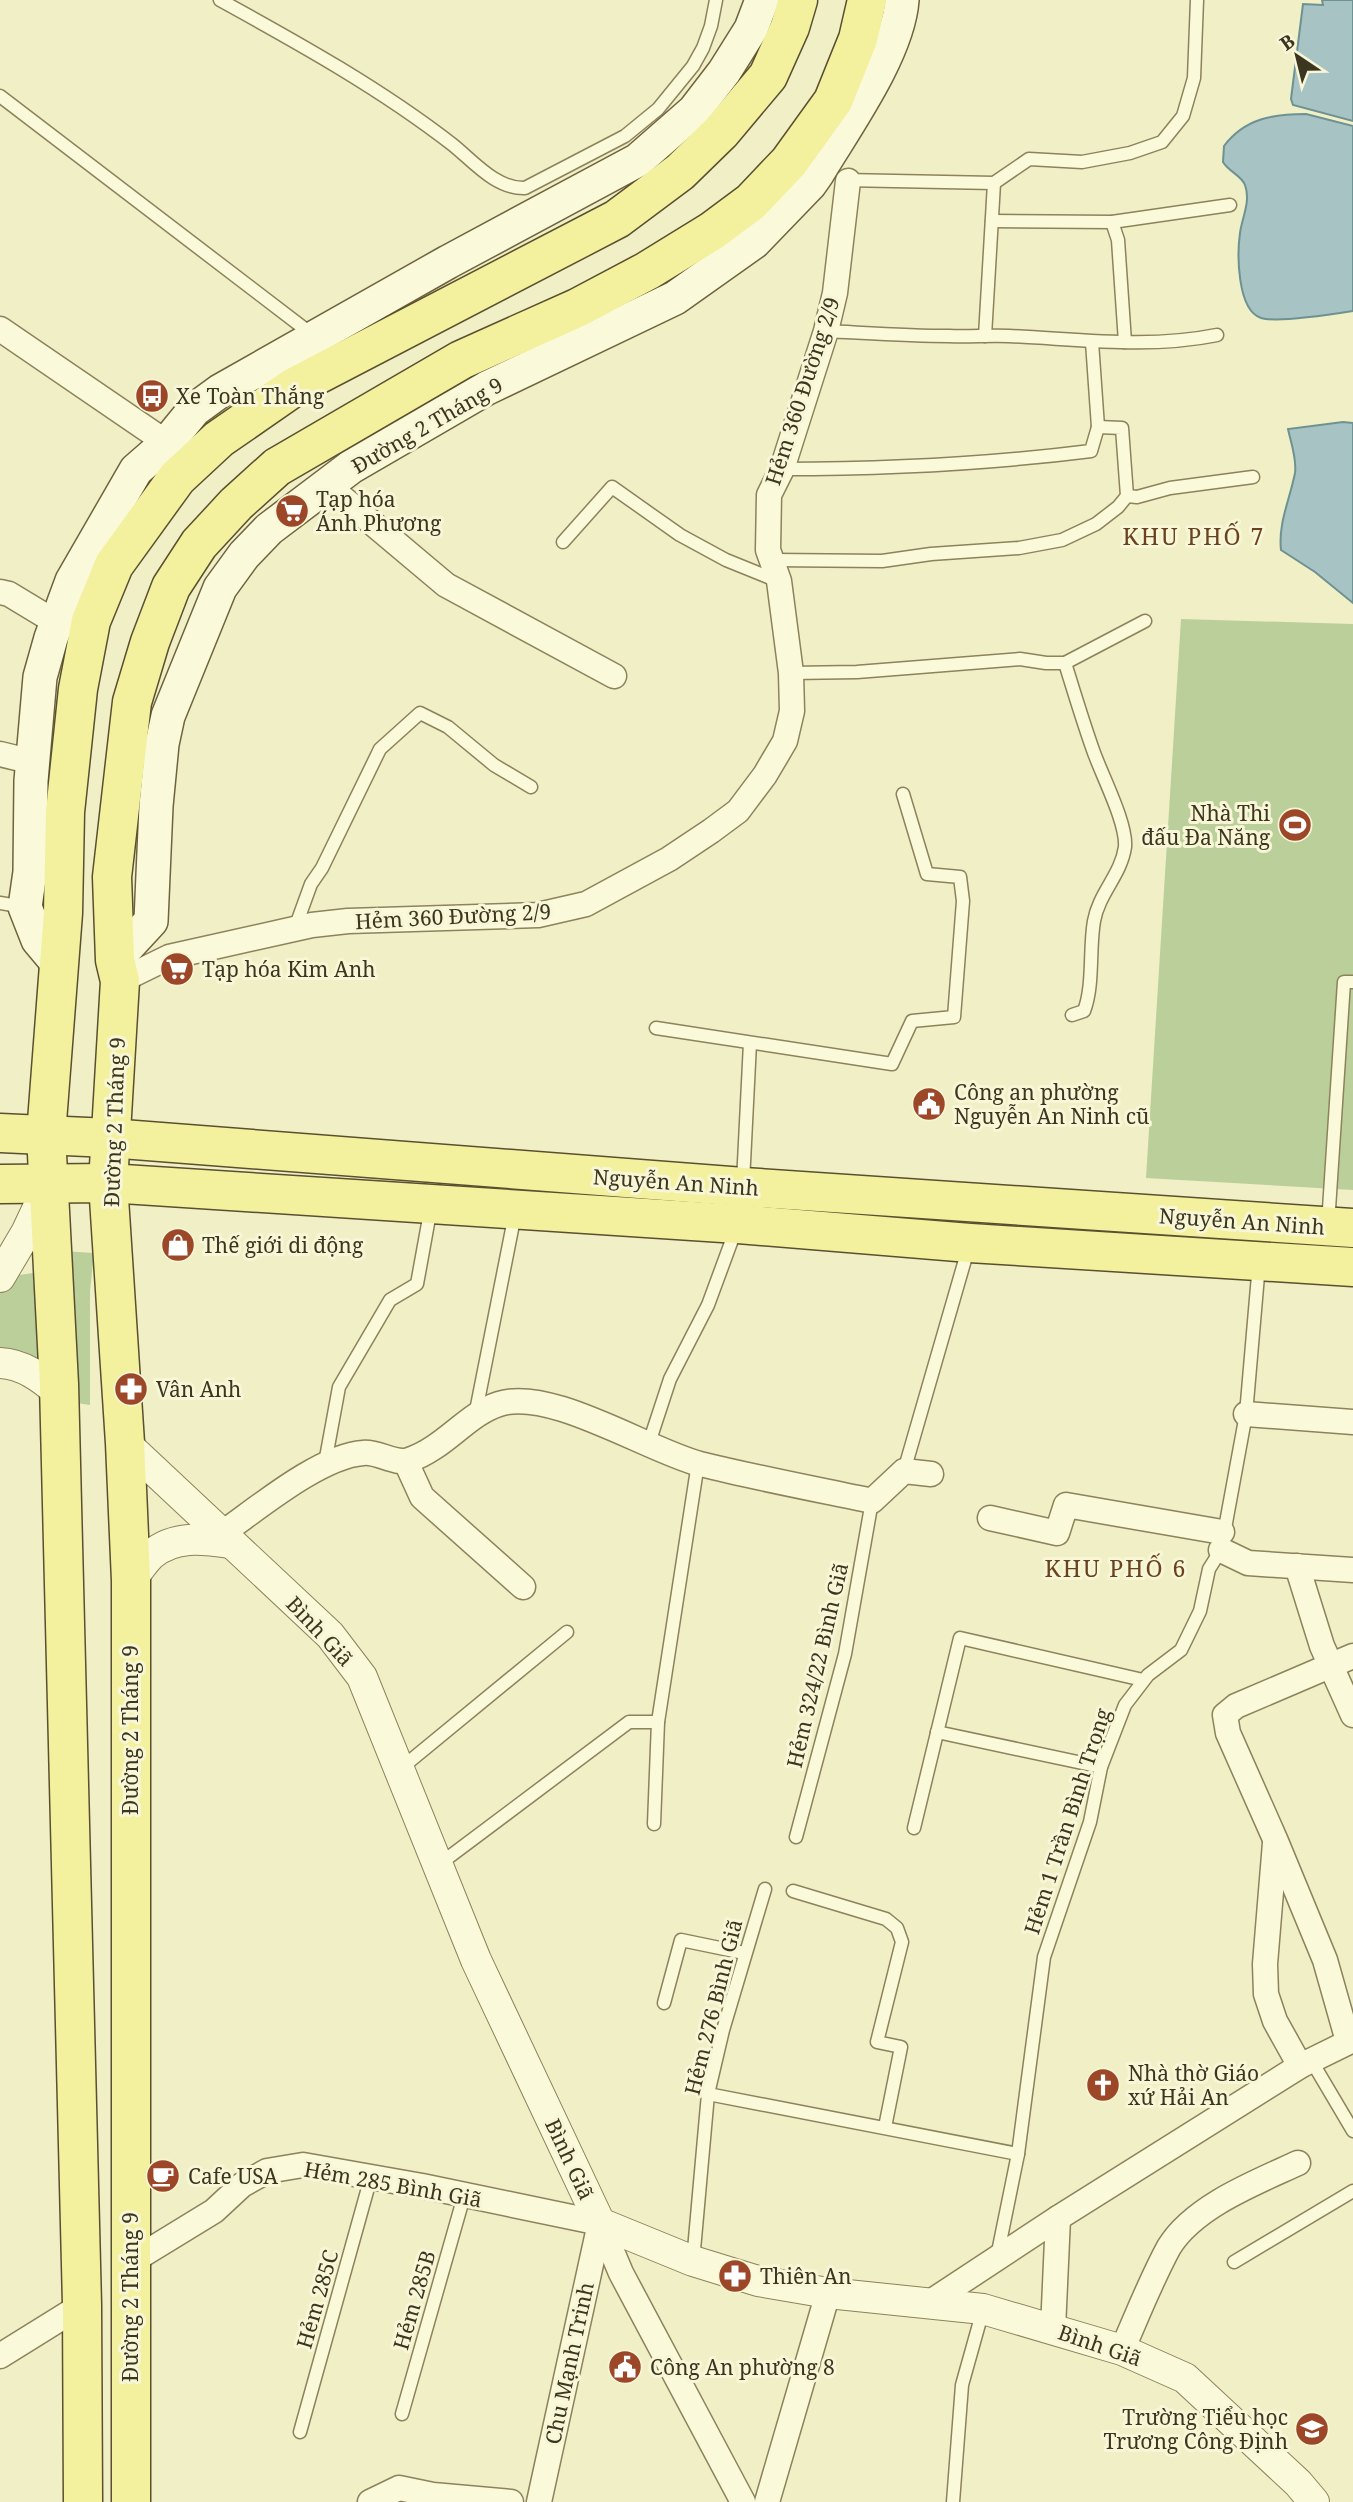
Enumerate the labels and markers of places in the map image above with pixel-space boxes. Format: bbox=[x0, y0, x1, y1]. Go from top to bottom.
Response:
bus stop icon: Xe Toàn Thắng bbox=[133, 377, 171, 415]
place label: Xe Toàn Thắng bbox=[176, 382, 325, 410]
place label: Tạp hóa Ánh Phương bbox=[316, 485, 442, 537]
supermarket icon: Tạp hóa Ánh Phương bbox=[273, 492, 311, 530]
place label: Nhà Thi đấu Đa Năng bbox=[1141, 799, 1271, 851]
sports icon: Nhà Thi đấu Đa Năng bbox=[1276, 806, 1314, 844]
supermarket icon: Tạp hóa Kim Anh bbox=[158, 950, 196, 988]
place label: Tạp hóa Kim Anh bbox=[202, 955, 376, 983]
place label: Công an phường Nguyễn An Ninh cũ bbox=[954, 1078, 1149, 1130]
public building icon: Công an phường Nguyễn An Ninh cũ bbox=[910, 1085, 948, 1123]
shop icon: Thế giới di động bbox=[159, 1226, 197, 1264]
place label: Thế giới di động bbox=[202, 1231, 364, 1259]
pharmacy icon: Vân Anh bbox=[112, 1370, 150, 1408]
place label: Vân Anh bbox=[156, 1375, 241, 1403]
place label: Nhà thờ Giáo xứ Hải An bbox=[1128, 2059, 1259, 2111]
church icon: Nhà thờ Giáo xứ Hải An bbox=[1084, 2066, 1122, 2104]
cafe icon: Cafe USA bbox=[144, 2157, 182, 2195]
place label: Cafe USA bbox=[188, 2162, 278, 2190]
pharmacy icon: Thiên An bbox=[716, 2257, 754, 2295]
place label: Thiên An bbox=[760, 2262, 852, 2290]
public building icon: Công An phường 8 bbox=[606, 2348, 644, 2386]
place label: Công An phường 8 bbox=[650, 2353, 835, 2381]
place label: Trường Tiểu học Trương Công Định bbox=[1103, 2403, 1288, 2455]
school or university icon: Trường Tiểu học Trương Công Định bbox=[1293, 2410, 1331, 2448]

